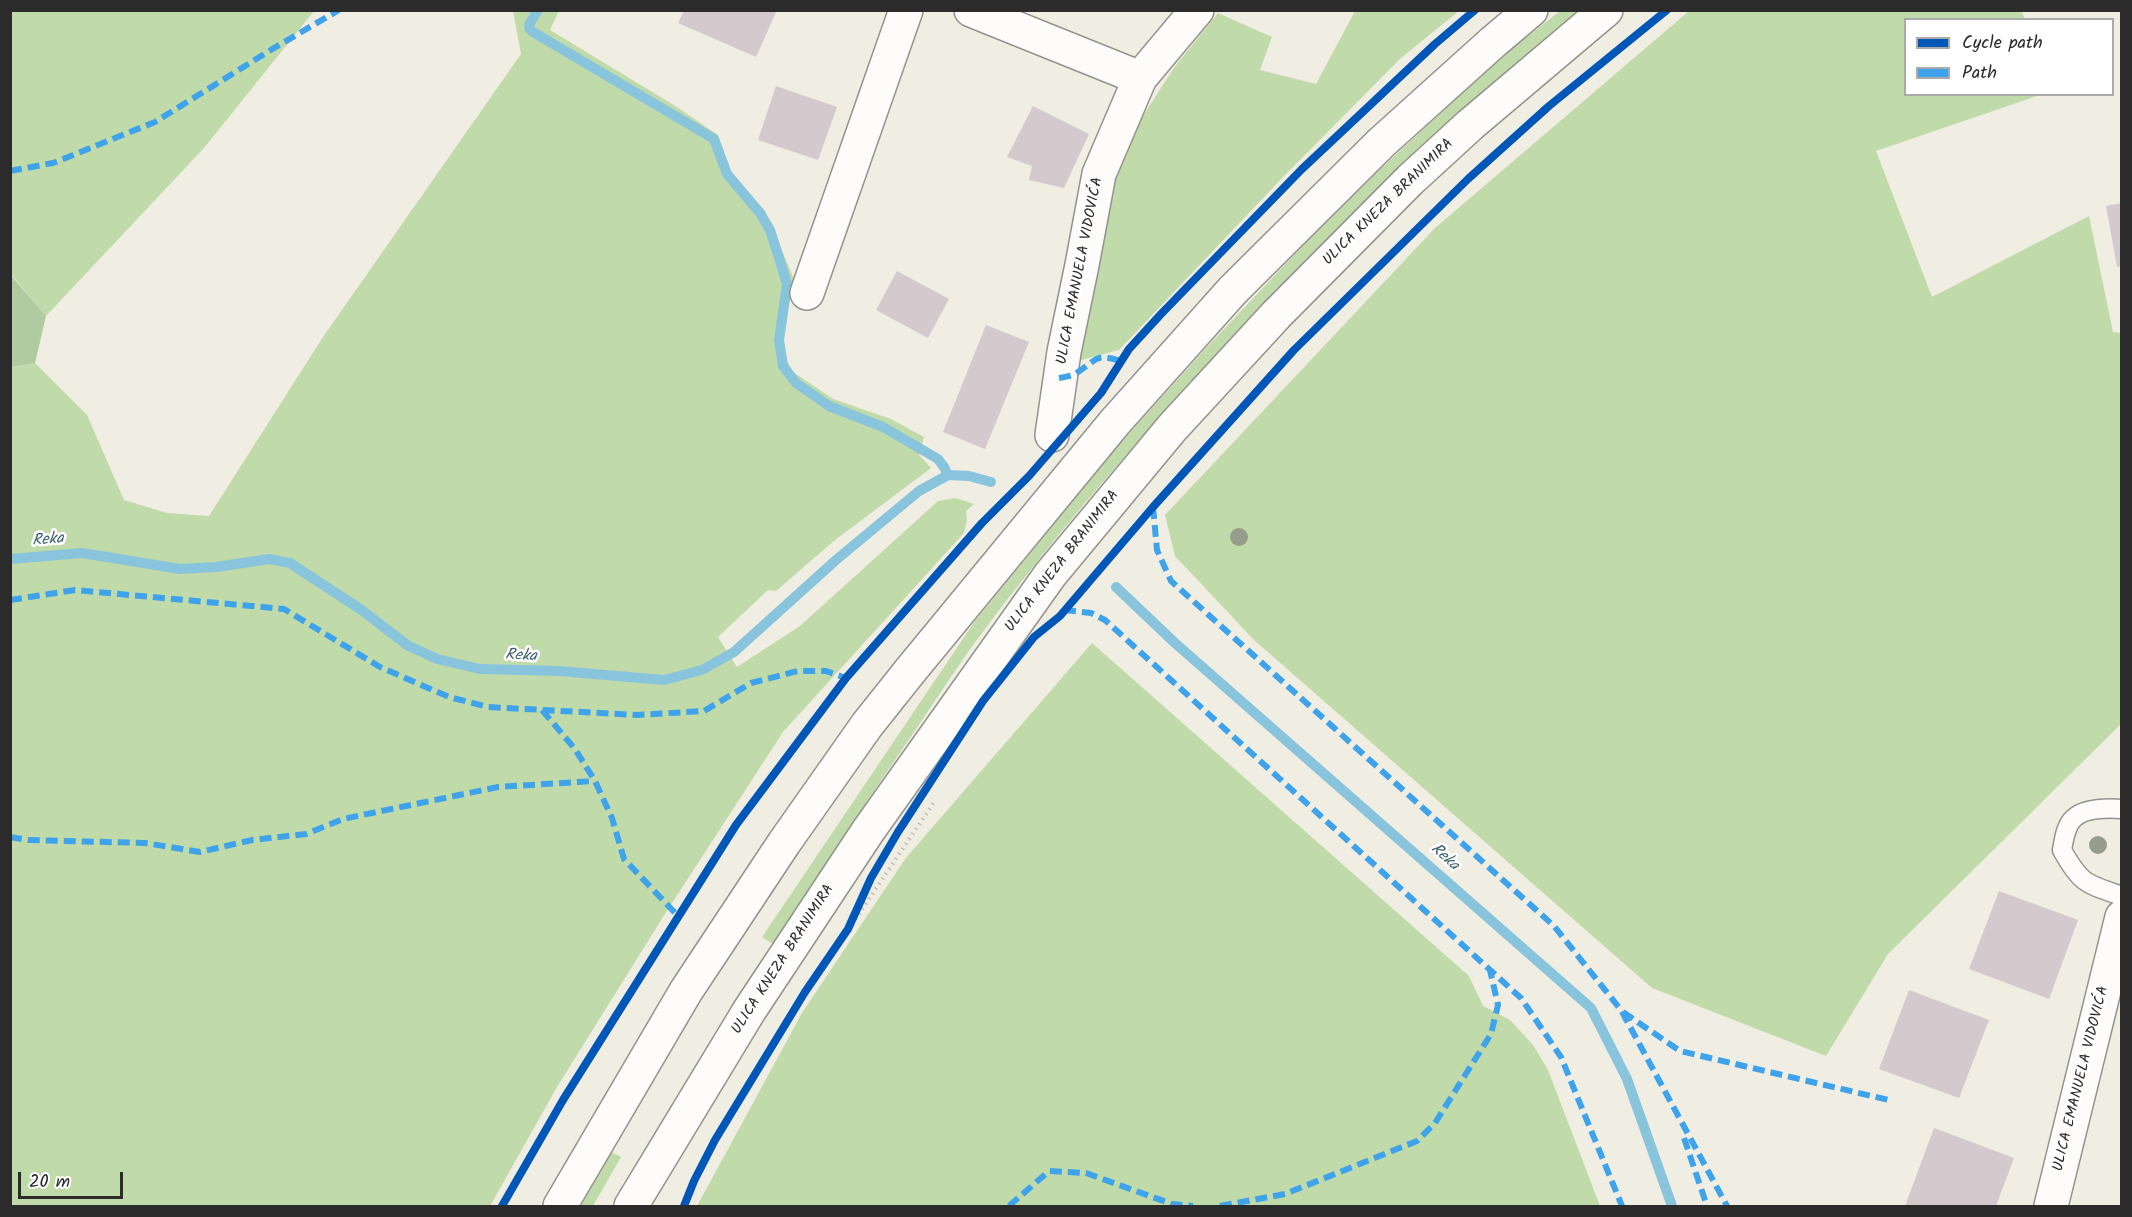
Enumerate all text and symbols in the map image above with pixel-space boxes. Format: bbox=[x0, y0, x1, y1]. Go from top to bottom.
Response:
legend bbox=[1904, 18, 2114, 96]
text: Cycle path bbox=[1962, 29, 2043, 58]
text: Path bbox=[1962, 59, 1997, 88]
street label: ULICA KNEZA BRANIMIRA bbox=[1320, 136, 1458, 270]
street label: ULICA EMANUELA VIDOVIĆA bbox=[1054, 176, 1108, 366]
street label: ULICA KNEZA BRANIMIRA bbox=[1002, 488, 1124, 636]
water label: Reka bbox=[31, 530, 65, 552]
water label: Reka bbox=[505, 647, 537, 667]
water label: Reka bbox=[1426, 840, 1462, 876]
street label: ULICA KNEZA BRANIMIRA bbox=[729, 882, 839, 1038]
street label: ULICA EMANUELA VIDOVIĆA bbox=[2050, 984, 2114, 1174]
scale bar bbox=[21, 1160, 126, 1198]
text: 20 m bbox=[29, 1168, 70, 1197]

